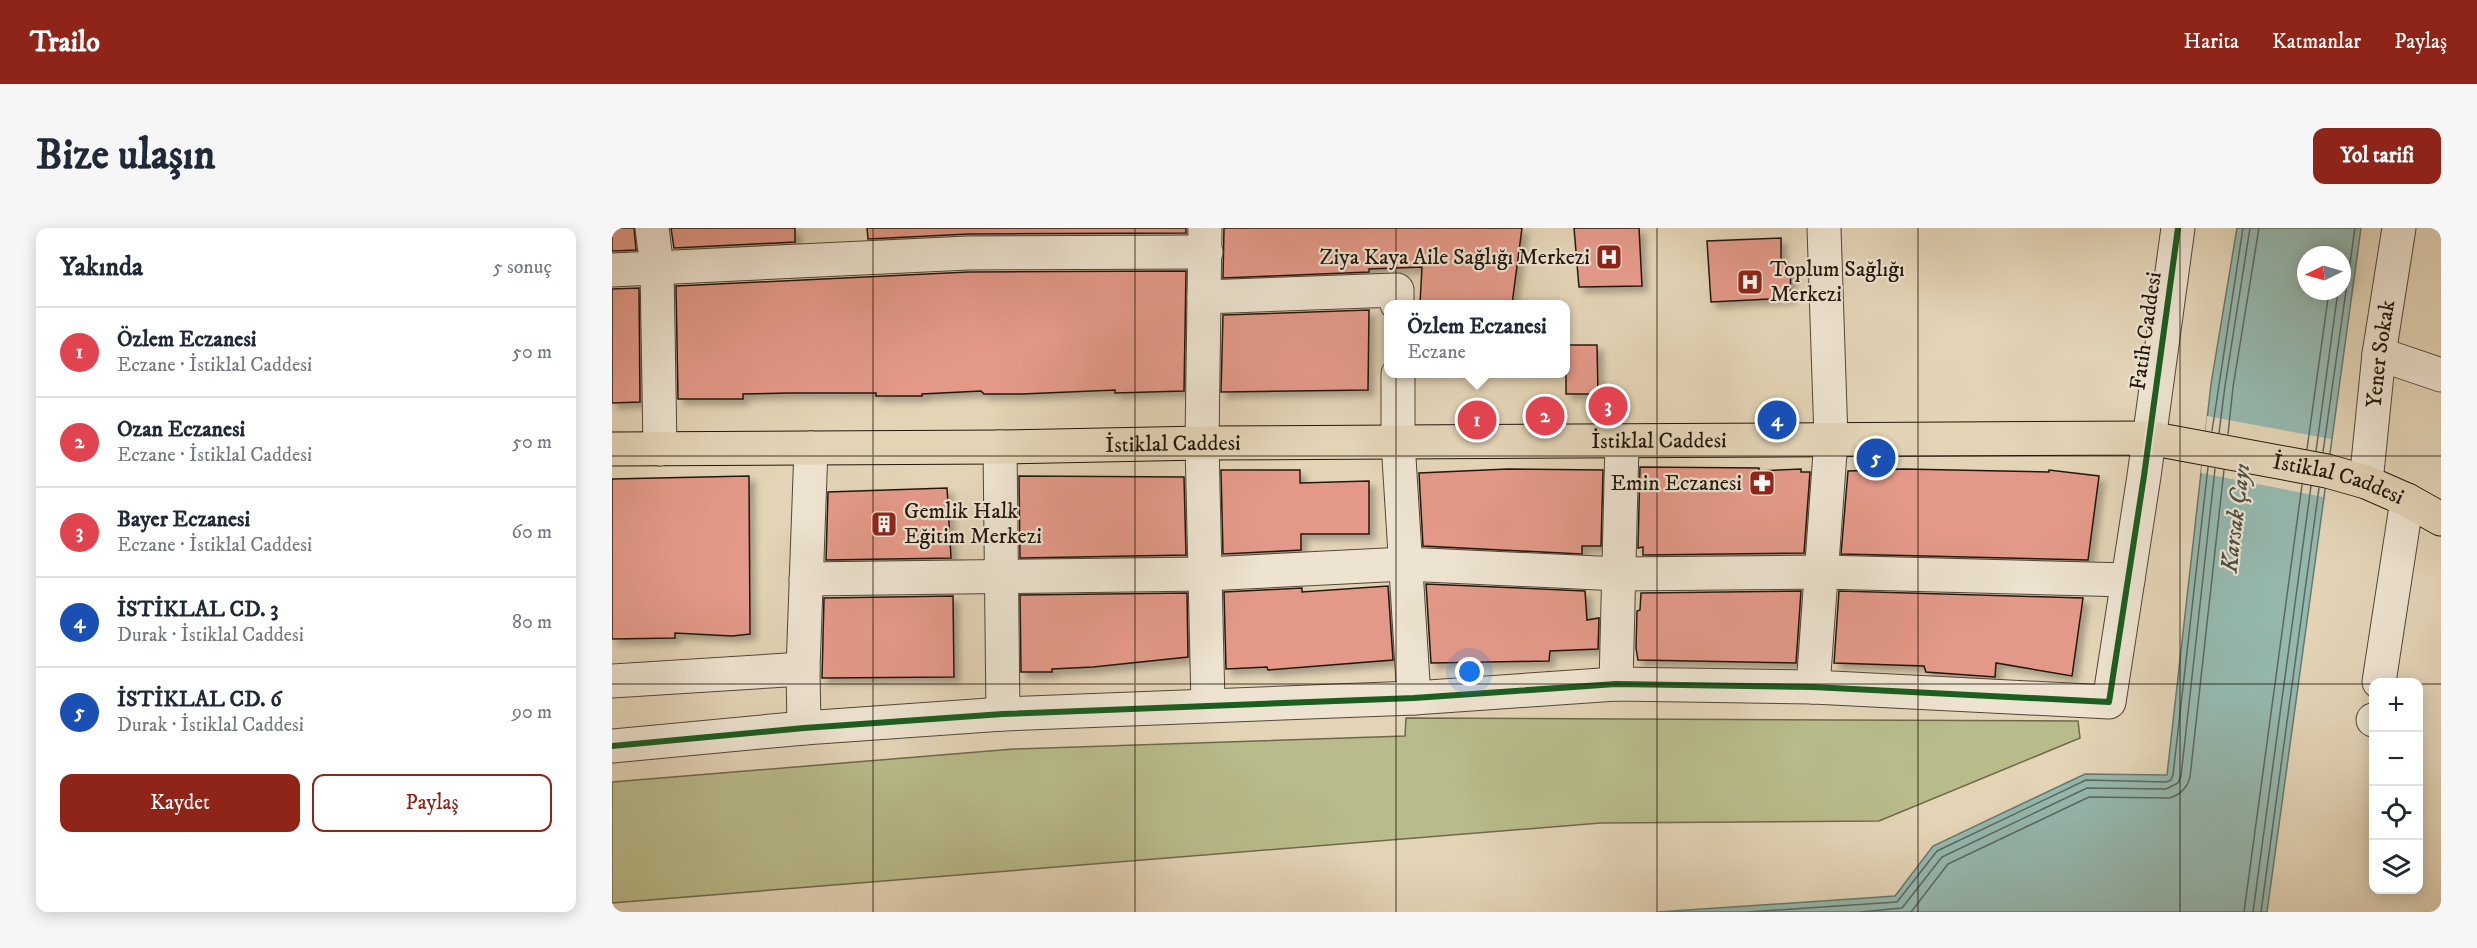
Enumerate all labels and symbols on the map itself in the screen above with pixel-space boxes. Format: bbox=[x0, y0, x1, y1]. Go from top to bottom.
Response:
hospital icon: Ziya Kaya Aile Sağlığı Merkezi bbox=[1594, 242, 1624, 272]
place label: Ziya Kaya Aile Sağlığı Merkezi bbox=[1319, 244, 1590, 271]
north arrow bbox=[2297, 246, 2351, 300]
place label: Toplum Sağlığı Merkezi bbox=[1770, 256, 1905, 308]
hospital icon: Toplum Sağlığı Merkezi bbox=[1735, 267, 1765, 297]
street label: Fatih Caddesi bbox=[2124, 270, 2168, 392]
street label: Yener Sokak bbox=[2360, 298, 2401, 409]
pin: 3 bbox=[1588, 384, 1628, 429]
pin: 2 bbox=[1526, 394, 1564, 438]
pin: 1 bbox=[1458, 398, 1496, 442]
pin: 4 bbox=[1758, 398, 1796, 442]
street label: İstiklal Caddesi bbox=[1591, 427, 1727, 454]
street label: İstiklal Caddesi bbox=[1105, 429, 1241, 458]
pin: 5 bbox=[1856, 436, 1896, 480]
street label: İstiklal Caddesi bbox=[2271, 448, 2408, 510]
water label: Karsak Çayı bbox=[2214, 462, 2258, 575]
pharmacy icon: Emin Eczanesi bbox=[1747, 468, 1777, 498]
place label: Emin Eczanesi bbox=[1611, 470, 1742, 497]
place label: Gemlik Halk Eğitim Merkezi bbox=[904, 498, 1042, 550]
building icon: Gemlik Halk Eğitim Merkezi bbox=[869, 509, 899, 539]
your location bbox=[1455, 657, 1484, 686]

